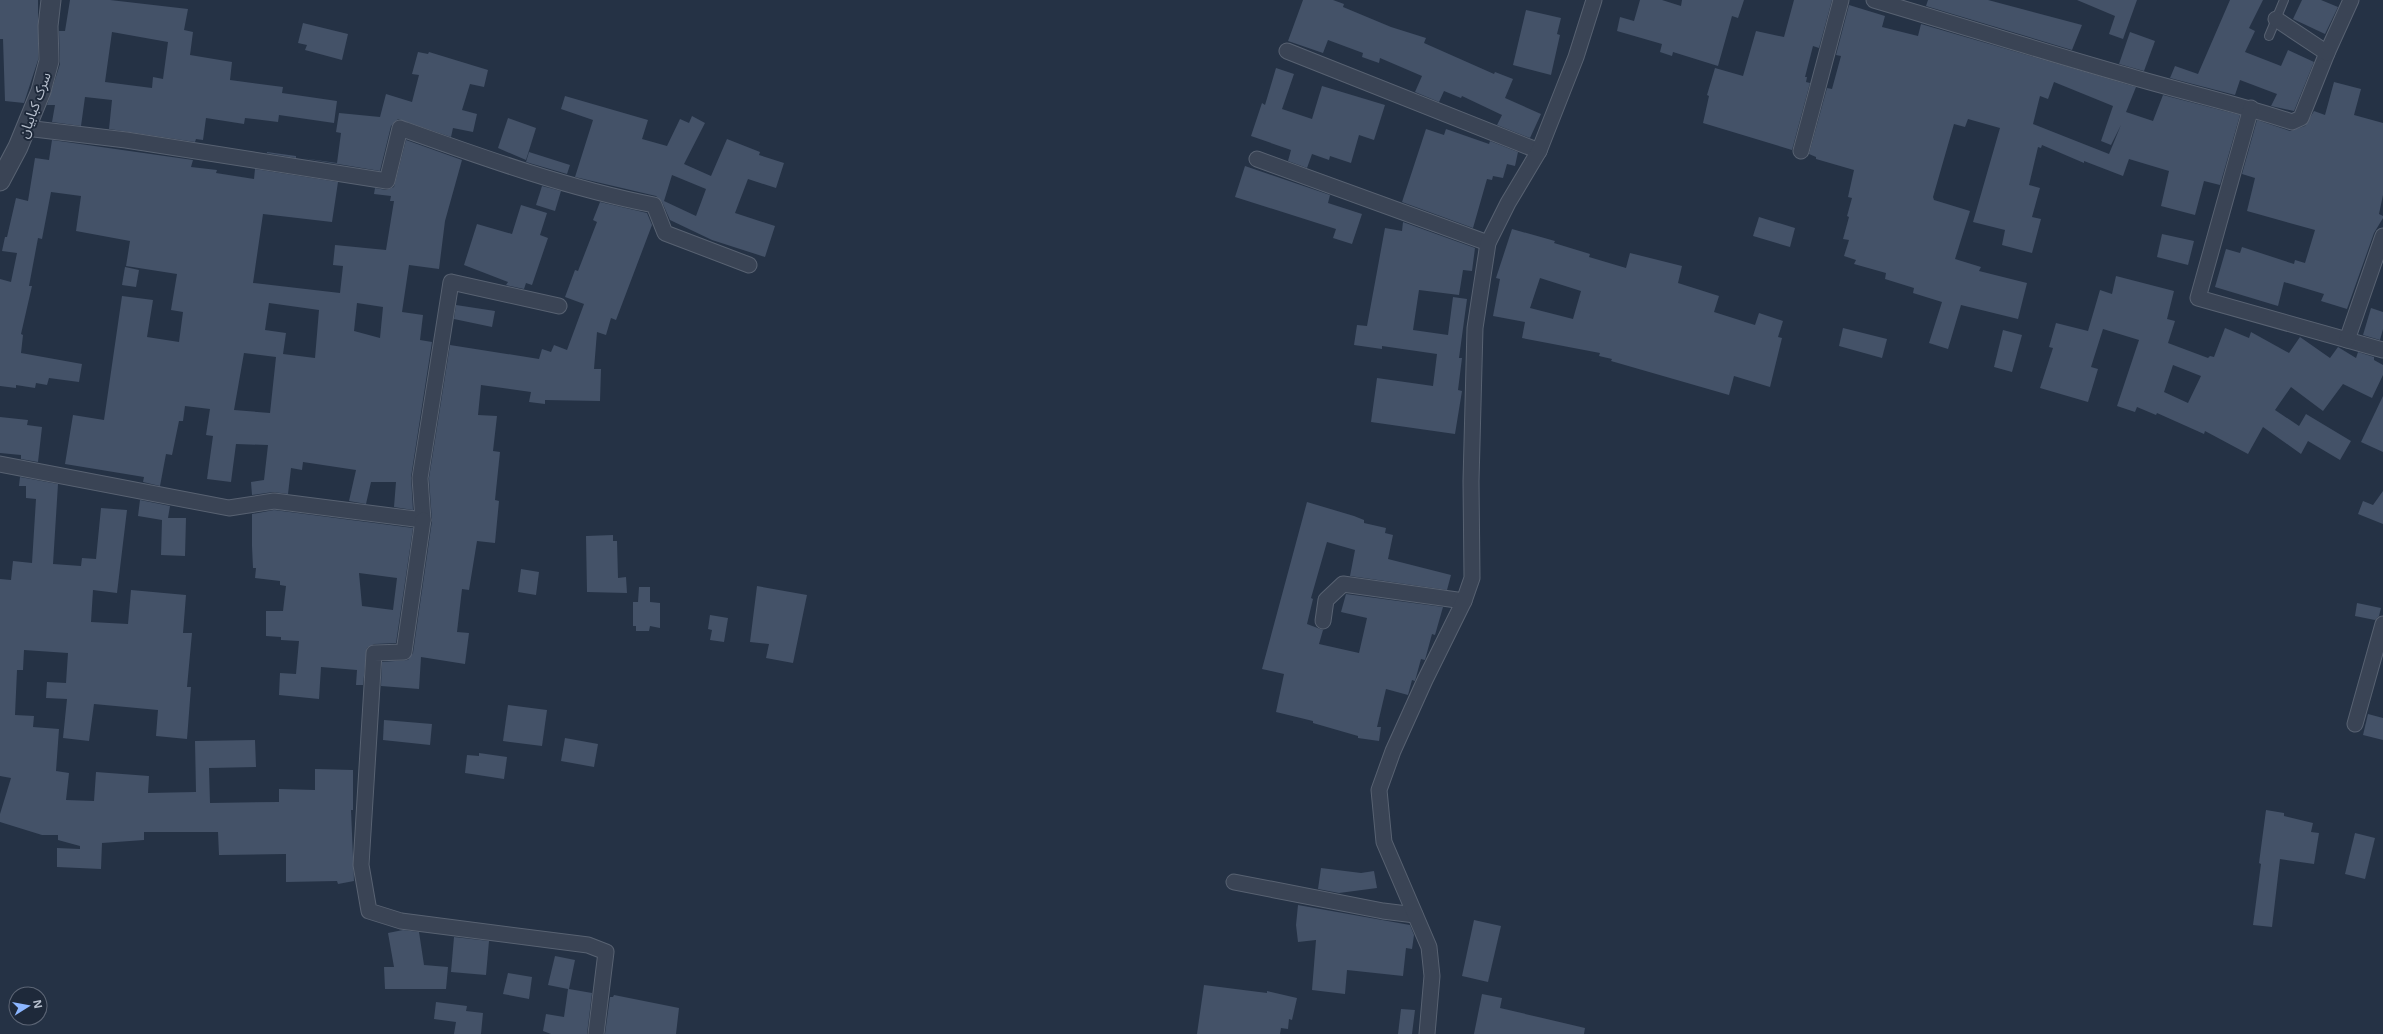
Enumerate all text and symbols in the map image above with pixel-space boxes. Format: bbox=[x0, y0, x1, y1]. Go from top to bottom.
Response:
street label: سرک کبابیان bbox=[13, 69, 55, 141]
north arrow bbox=[8, 986, 48, 1026]
text: N bbox=[30, 998, 47, 1010]

